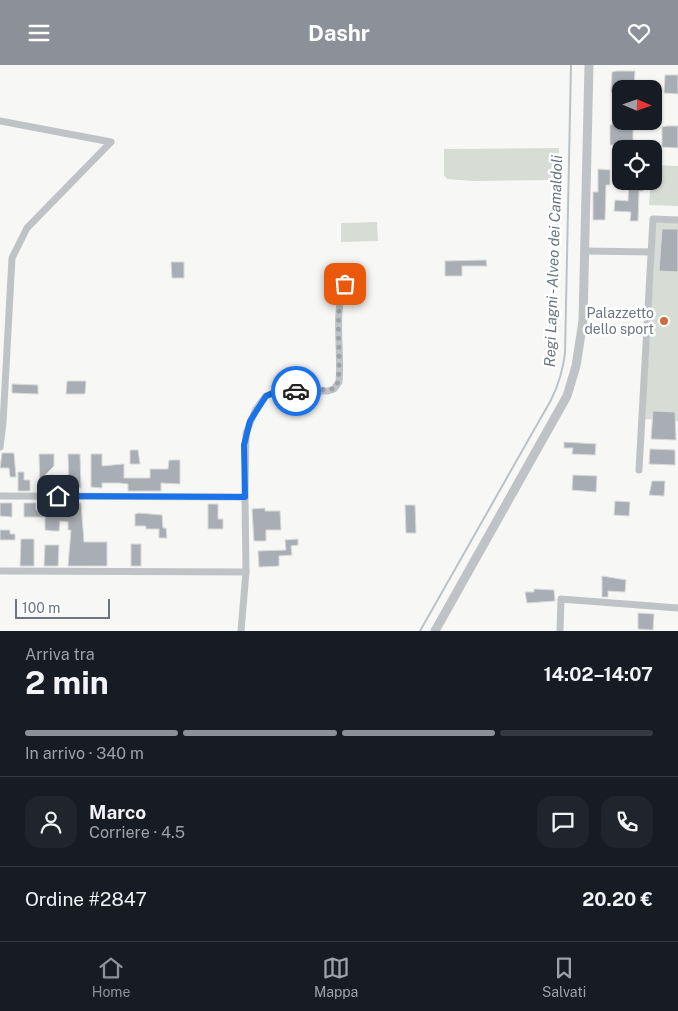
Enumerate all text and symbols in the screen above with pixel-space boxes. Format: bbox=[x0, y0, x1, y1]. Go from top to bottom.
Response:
icon: menu bbox=[25, 19, 53, 47]
icon: heart bbox=[625, 19, 653, 47]
text: Dashr bbox=[308, 20, 370, 46]
north arrow bbox=[612, 80, 662, 130]
map controls bbox=[612, 80, 662, 190]
button: locate bbox=[612, 140, 662, 190]
water label: Regi Lagni - Alveo dei Camaldoli bbox=[541, 154, 565, 367]
pin bbox=[324, 263, 366, 305]
icon: bag bbox=[331, 270, 359, 298]
place label: Palazzetto dello sport bbox=[585, 305, 654, 337]
marker: Palazzetto dello sport bbox=[658, 315, 670, 327]
courier bbox=[271, 366, 321, 416]
icon: car bbox=[282, 377, 310, 405]
pin bbox=[37, 475, 79, 517]
icon: home bbox=[44, 482, 72, 510]
scale bar bbox=[15, 596, 110, 619]
text: 100 m bbox=[22, 600, 60, 616]
text: Arriva tra bbox=[25, 645, 95, 664]
text: 14:02–14:07 bbox=[543, 663, 653, 685]
text: 2 min bbox=[25, 664, 109, 701]
text: In arrivo · 340 m bbox=[25, 744, 144, 763]
button: person bbox=[25, 796, 77, 848]
button: chat bbox=[537, 796, 589, 848]
button: phone bbox=[601, 796, 653, 848]
text: Marco bbox=[89, 801, 146, 823]
text: Corriere · 4.5 bbox=[89, 823, 185, 842]
text: Ordine #2847 bbox=[25, 888, 147, 910]
text: 20.20 € bbox=[582, 888, 653, 910]
tab: Home bbox=[92, 954, 130, 1000]
tab: Mappa bbox=[314, 954, 358, 1000]
tab: Salvati bbox=[542, 954, 586, 1000]

